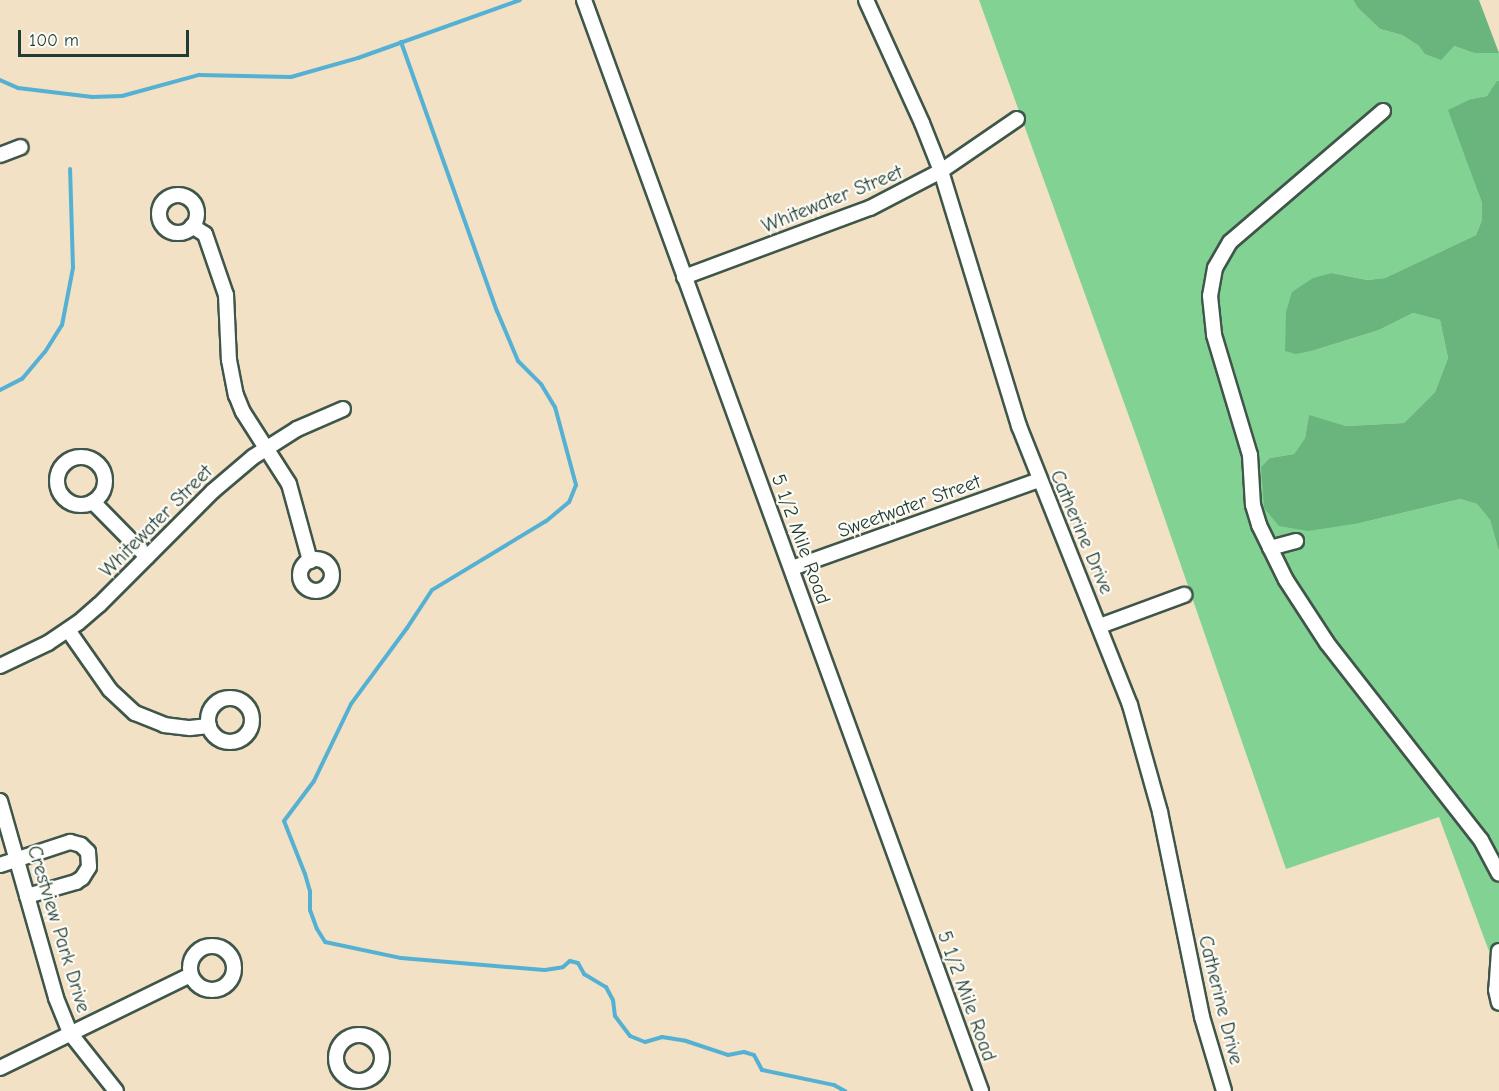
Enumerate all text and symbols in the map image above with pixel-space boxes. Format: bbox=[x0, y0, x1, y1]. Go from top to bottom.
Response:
scale bar bbox=[21, 18, 192, 56]
text: 100 m bbox=[29, 30, 79, 51]
street label: Whitewater Street bbox=[758, 160, 906, 238]
street label: Whitewater Street bbox=[95, 460, 217, 582]
street label: Catherine Drive bbox=[1045, 466, 1119, 598]
street label: Sweetwater Street bbox=[834, 469, 984, 543]
street label: 5 1/2 Mile Road bbox=[766, 471, 836, 607]
street label: Crestview Park Drive bbox=[22, 843, 96, 1015]
street label: 5 1/2 Mile Road bbox=[932, 928, 1002, 1064]
street label: Catherine Drive bbox=[1193, 933, 1249, 1067]

